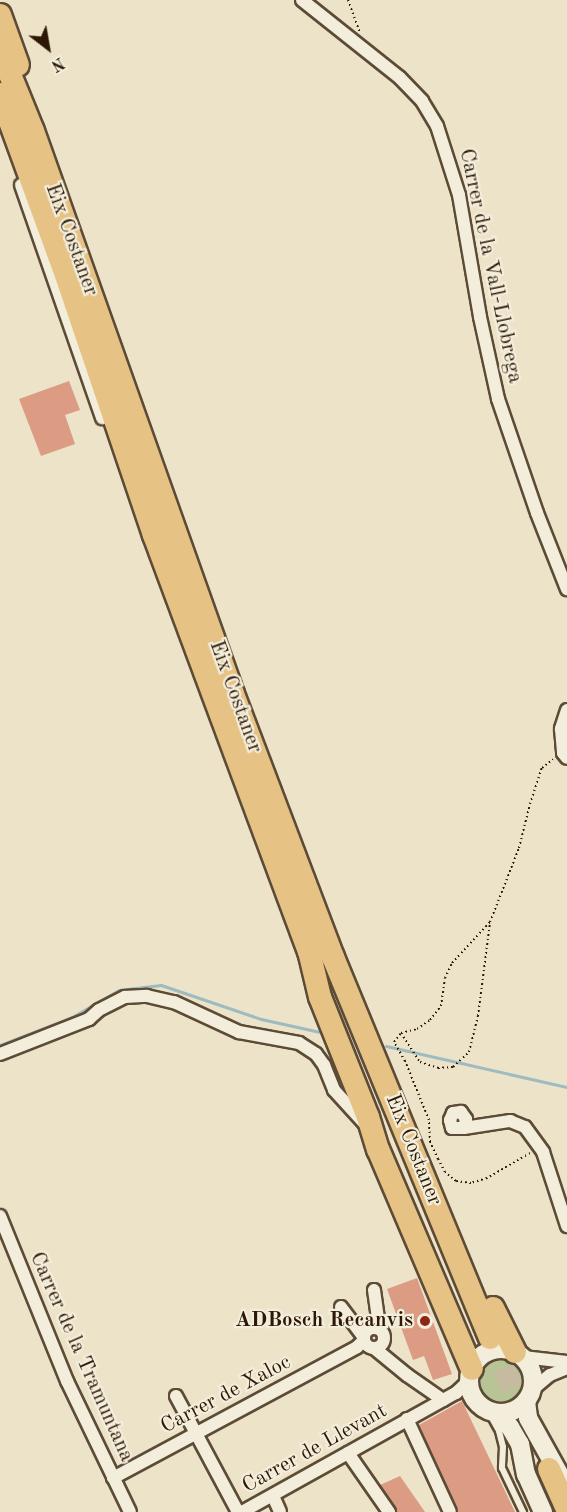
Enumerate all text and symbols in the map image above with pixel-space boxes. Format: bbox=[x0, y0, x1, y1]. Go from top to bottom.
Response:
north arrow bbox=[18, 18, 78, 78]
text: N bbox=[48, 53, 67, 73]
street label: Carrer de la Vall-Llobrega bbox=[453, 146, 527, 386]
street label: Eix Costaner bbox=[39, 180, 103, 300]
street label: Eix Costaner bbox=[203, 637, 267, 757]
street label: Eix Costaner bbox=[379, 1091, 447, 1209]
street label: Carrer de la Tramuntana bbox=[23, 1248, 139, 1466]
place label: ADBosch Recanvis bbox=[235, 1308, 413, 1334]
marker: ADBosch Recanvis bbox=[418, 1314, 432, 1328]
street label: Carrer de Xaloc bbox=[157, 1350, 295, 1440]
street label: Carrer de Llevant bbox=[238, 1399, 392, 1499]

